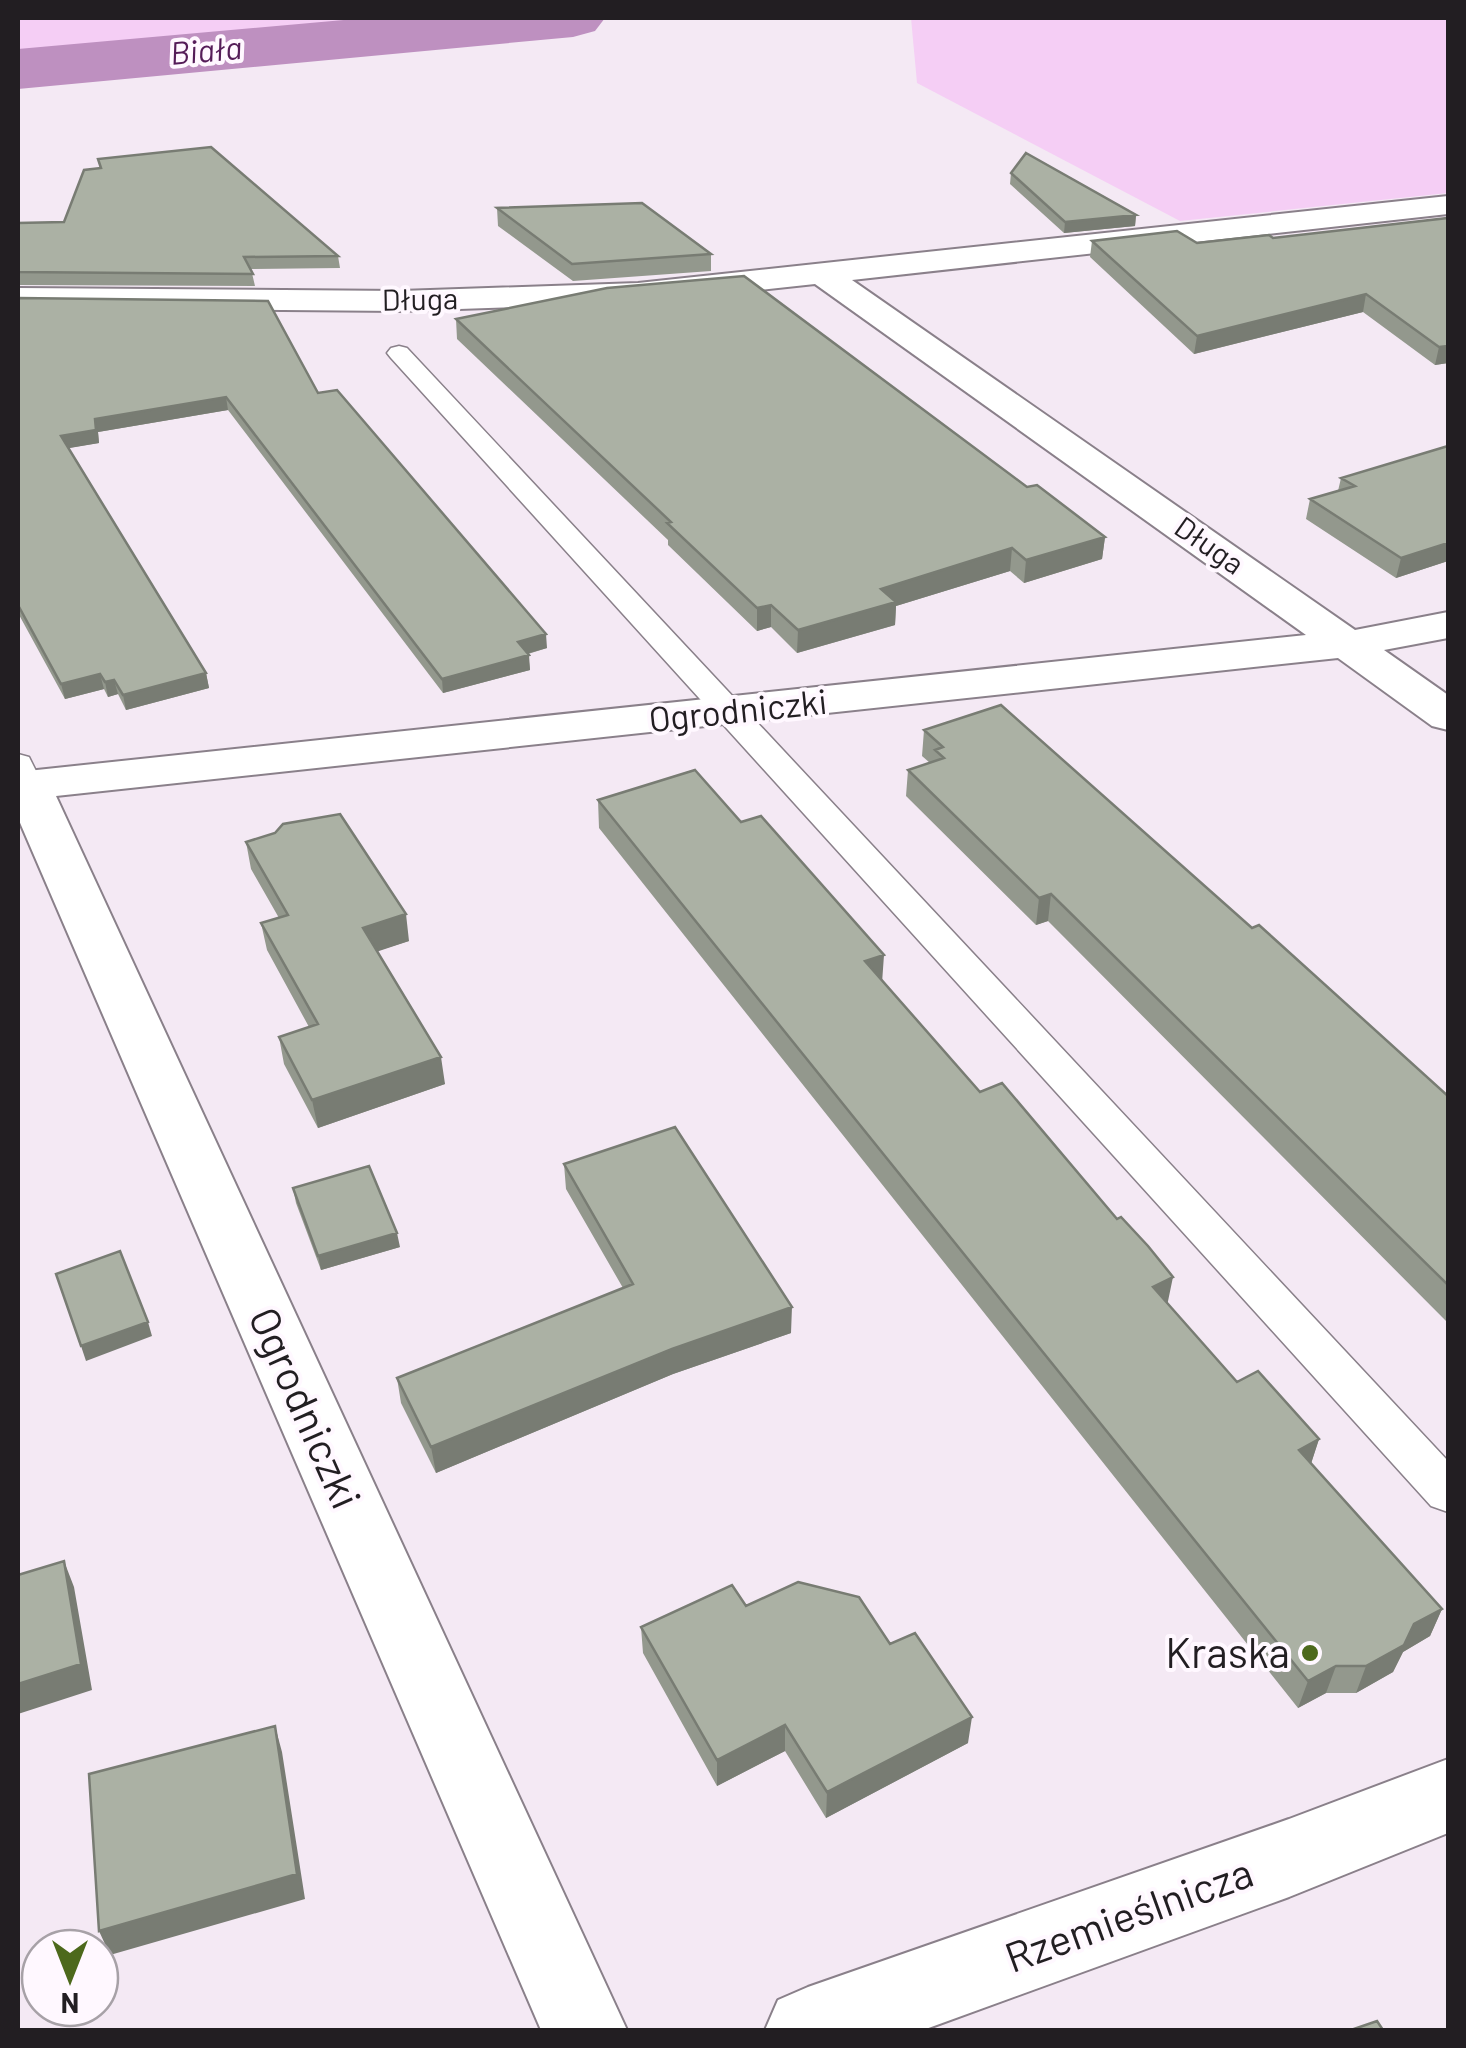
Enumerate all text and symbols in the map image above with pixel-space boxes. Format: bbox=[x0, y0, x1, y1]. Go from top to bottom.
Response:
water label: Biała bbox=[168, 27, 243, 71]
street label: Długa bbox=[382, 279, 458, 317]
street label: Długa bbox=[1169, 508, 1252, 581]
street label: Ogrodniczki bbox=[647, 679, 829, 739]
street label: Ogrodniczki bbox=[239, 1299, 373, 1516]
place label: Kraska bbox=[1165, 1626, 1290, 1676]
marker: Kraska bbox=[1299, 1642, 1321, 1664]
street label: Rzemieślnicza bbox=[998, 1845, 1259, 1981]
north arrow bbox=[20, 1928, 120, 2028]
text: N bbox=[61, 1987, 79, 2021]

